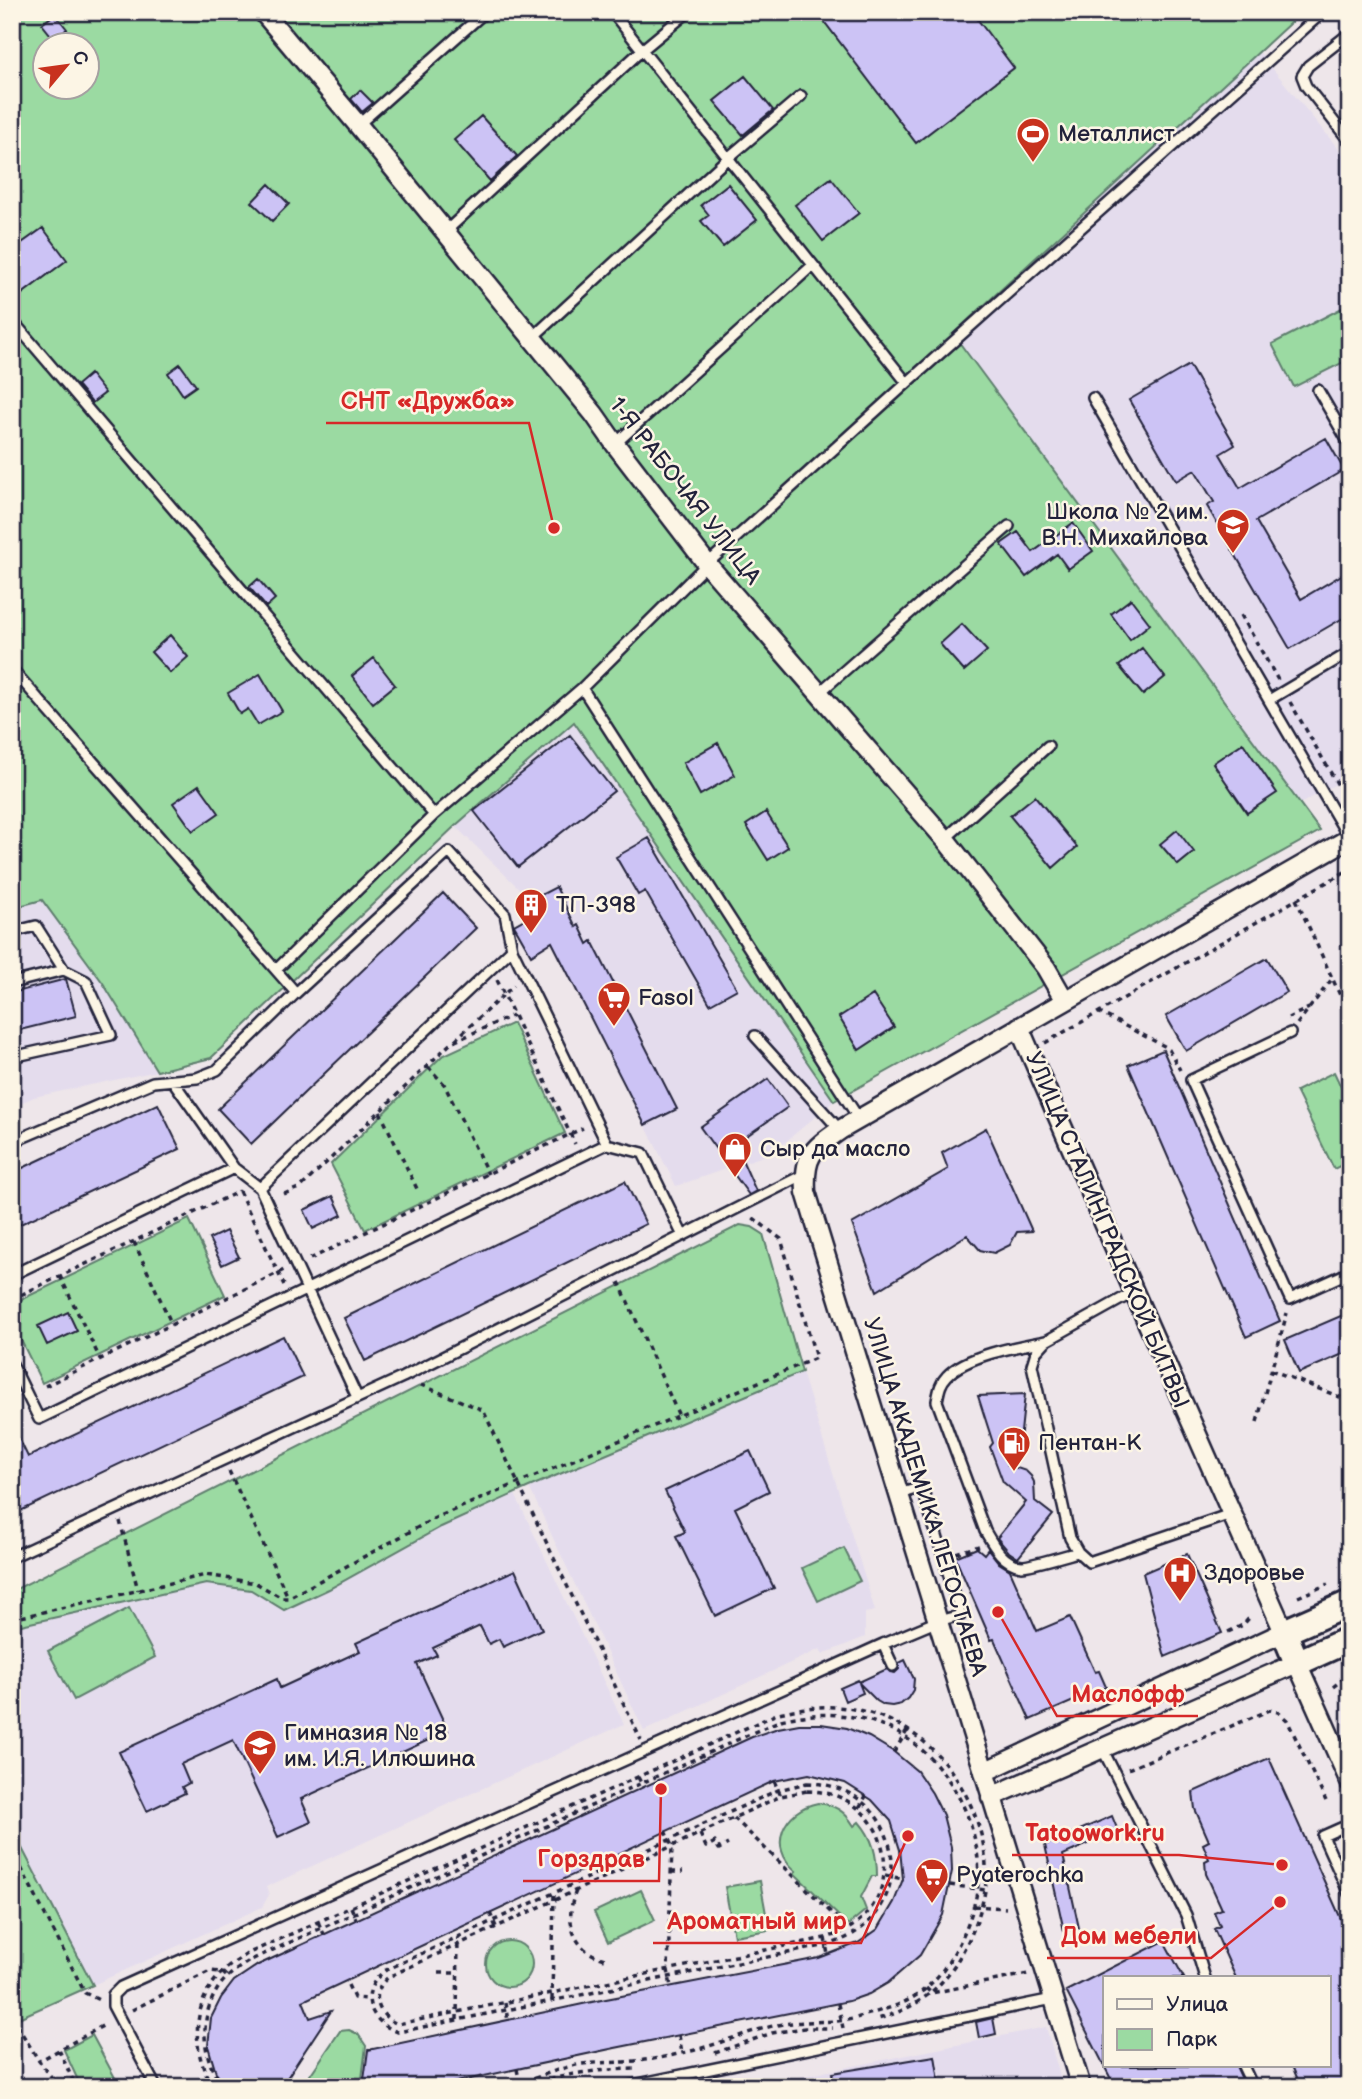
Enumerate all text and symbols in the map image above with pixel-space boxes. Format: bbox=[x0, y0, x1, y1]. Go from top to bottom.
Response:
north arrow bbox=[32, 32, 102, 102]
text: С bbox=[66, 47, 93, 70]
sports icon: Металлист bbox=[1014, 115, 1052, 164]
place label: Металлист bbox=[1058, 120, 1175, 148]
callout: СНТ «Дружба» bbox=[326, 378, 529, 423]
text: СНТ «Дружба» bbox=[341, 387, 515, 416]
street label: 1-Я РАБОЧАЯ УЛИЦА bbox=[603, 392, 767, 590]
place label: Школа № 2 им. В.Н. Михайлова bbox=[1042, 498, 1208, 552]
school or university icon: Школа № 2 им. В.Н. Михайлова bbox=[1214, 506, 1252, 555]
building icon: ТП-398 bbox=[512, 886, 550, 935]
place label: ТП-398 bbox=[556, 891, 636, 919]
supermarket icon: Fasol bbox=[595, 979, 633, 1028]
place label: Fasol bbox=[638, 984, 694, 1012]
street label: УЛИЦА СТАЛИНГРАДСКОЙ БИТВЫ bbox=[1019, 1048, 1195, 1412]
shop icon: Сыр да масло bbox=[716, 1130, 754, 1179]
place label: Сыр да масло bbox=[760, 1135, 910, 1163]
street label: УЛИЦА АКАДЕМИКА ЛЕГОСТАЕВА bbox=[857, 1314, 993, 1680]
fuel station icon: Пентан-К bbox=[995, 1424, 1033, 1473]
place label: Пентан-К bbox=[1038, 1429, 1141, 1457]
hospital icon: Здоровье bbox=[1161, 1554, 1199, 1603]
place label: Здоровье bbox=[1204, 1559, 1305, 1587]
callout: Маслофф bbox=[1057, 1671, 1198, 1716]
text: Маслофф bbox=[1071, 1680, 1185, 1709]
place label: Гимназия № 18 им. И.Я. Илюшина bbox=[284, 1719, 476, 1773]
school or university icon: Гимназия № 18 им. И.Я. Илюшина bbox=[241, 1727, 279, 1776]
callout: Tatoowork.ru bbox=[1012, 1810, 1179, 1855]
text: Tatoowork.ru bbox=[1025, 1819, 1165, 1848]
callout: Горздрав bbox=[523, 1836, 659, 1881]
text: Горздрав bbox=[537, 1845, 645, 1874]
supermarket icon: Pyaterochka bbox=[913, 1856, 951, 1905]
place label: Pyaterochka bbox=[956, 1861, 1084, 1889]
callout: Ароматный мир bbox=[653, 1898, 861, 1943]
text: Ароматный мир bbox=[666, 1907, 847, 1936]
callout: Дом мебели bbox=[1047, 1913, 1211, 1958]
text: Дом мебели bbox=[1061, 1922, 1197, 1951]
legend bbox=[1103, 1976, 1330, 2068]
text: Улица bbox=[1166, 1992, 1229, 2017]
text: Парк bbox=[1166, 2027, 1217, 2052]

